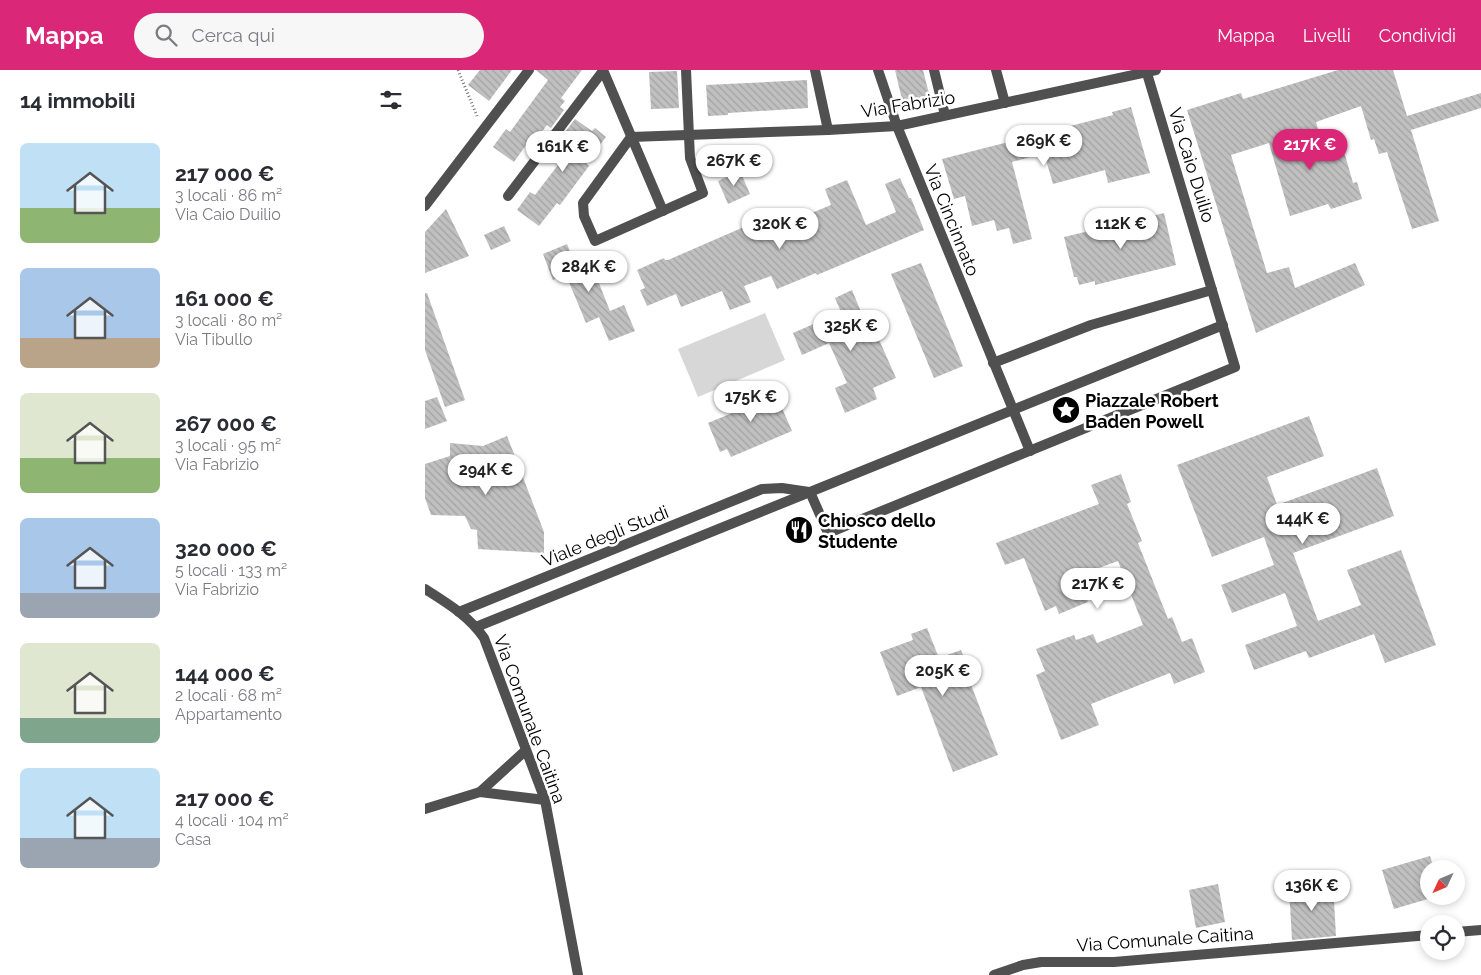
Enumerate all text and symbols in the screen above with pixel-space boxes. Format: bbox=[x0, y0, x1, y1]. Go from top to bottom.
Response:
search box bbox=[134, 13, 484, 58]
text: Mappa bbox=[25, 21, 104, 50]
icon: search bbox=[152, 21, 180, 49]
text: Cerca qui bbox=[192, 24, 275, 46]
text: Mappa bbox=[1217, 25, 1275, 46]
text: Livelli bbox=[1303, 25, 1351, 46]
text: Condividi bbox=[1379, 25, 1456, 46]
icon: filters bbox=[377, 86, 405, 114]
street label: Via Fabrizio bbox=[860, 86, 957, 122]
text: 14 immobili bbox=[20, 88, 135, 113]
street label: Via Caio Duilio bbox=[1165, 105, 1220, 225]
pin: 269K € bbox=[1003, 124, 1085, 167]
pin: 217K € bbox=[1269, 128, 1351, 171]
pin: 161K € bbox=[522, 131, 604, 173]
text: 269K € bbox=[1016, 131, 1072, 150]
text: 217K € bbox=[1283, 135, 1337, 154]
text: 161K € bbox=[537, 137, 589, 156]
pin: 267K € bbox=[693, 144, 775, 187]
text: 267K € bbox=[707, 151, 761, 170]
text: 217 000 € bbox=[175, 161, 275, 186]
street label: Via Cincinnato bbox=[920, 161, 984, 279]
icon: home bbox=[60, 163, 120, 223]
text: 3 locali · 86 m² bbox=[175, 186, 282, 205]
text: Via Caio Duilio bbox=[175, 205, 281, 224]
pin: 320K € bbox=[739, 208, 821, 250]
pin: 112K € bbox=[1080, 208, 1162, 250]
text: 320K € bbox=[753, 214, 807, 233]
text: 112K € bbox=[1095, 214, 1147, 233]
pin: 284K € bbox=[548, 250, 630, 293]
text: 284K € bbox=[562, 257, 616, 276]
text: 161 000 € bbox=[175, 286, 274, 311]
icon: home bbox=[60, 288, 120, 348]
pin: 325K € bbox=[810, 310, 892, 352]
text: 3 locali · 80 m² bbox=[175, 311, 282, 330]
text: 325K € bbox=[824, 316, 878, 335]
text: Via Tibullo bbox=[175, 330, 253, 349]
pin: 175K € bbox=[710, 380, 792, 423]
text: 175K € bbox=[725, 387, 777, 406]
place label: Piazzale Robert Baden Powell bbox=[1085, 390, 1219, 432]
place icon: Piazzale Robert Baden Powell bbox=[1051, 395, 1081, 425]
text: 267 000 € bbox=[175, 411, 277, 436]
icon: home bbox=[60, 413, 120, 473]
text: 3 locali · 95 m² bbox=[175, 436, 281, 455]
pin: 294K € bbox=[445, 454, 527, 496]
text: Via Fabrizio bbox=[175, 455, 259, 474]
text: 294K € bbox=[459, 460, 513, 479]
street label: Viale degli Studi bbox=[539, 501, 671, 571]
pin: 144K € bbox=[1262, 502, 1344, 545]
text: 144K € bbox=[1276, 509, 1330, 528]
place label: Chiosco dello Studente bbox=[818, 510, 936, 552]
restaurant icon: Chiosco dello Studente bbox=[784, 515, 814, 545]
text: 320 000 € bbox=[175, 536, 277, 561]
icon: home bbox=[60, 538, 120, 598]
text: 5 locali · 133 m² bbox=[175, 561, 287, 580]
pin: 217K € bbox=[1057, 568, 1139, 610]
text: 217K € bbox=[1071, 574, 1125, 593]
text: Via Fabrizio bbox=[175, 580, 259, 599]
street label: Via Comunale Caitina bbox=[490, 632, 570, 806]
pin: 205K € bbox=[902, 654, 984, 697]
text: 144 000 € bbox=[175, 661, 275, 686]
text: 205K € bbox=[916, 661, 970, 680]
icon: home bbox=[60, 663, 120, 723]
text: 2 locali · 68 m² bbox=[175, 686, 282, 705]
text: Appartamento bbox=[175, 705, 282, 724]
text: 217 000 € bbox=[175, 786, 275, 811]
icon: home bbox=[60, 788, 120, 848]
text: 4 locali · 104 m² bbox=[175, 811, 289, 830]
text: Casa bbox=[175, 830, 211, 849]
north arrow bbox=[1420, 860, 1465, 905]
map controls bbox=[1420, 860, 1465, 960]
pin: 136K € bbox=[1271, 870, 1353, 912]
text: 136K € bbox=[1285, 876, 1339, 895]
button: locate bbox=[1420, 915, 1465, 960]
street label: Via Comunale Caitina bbox=[1076, 922, 1254, 956]

